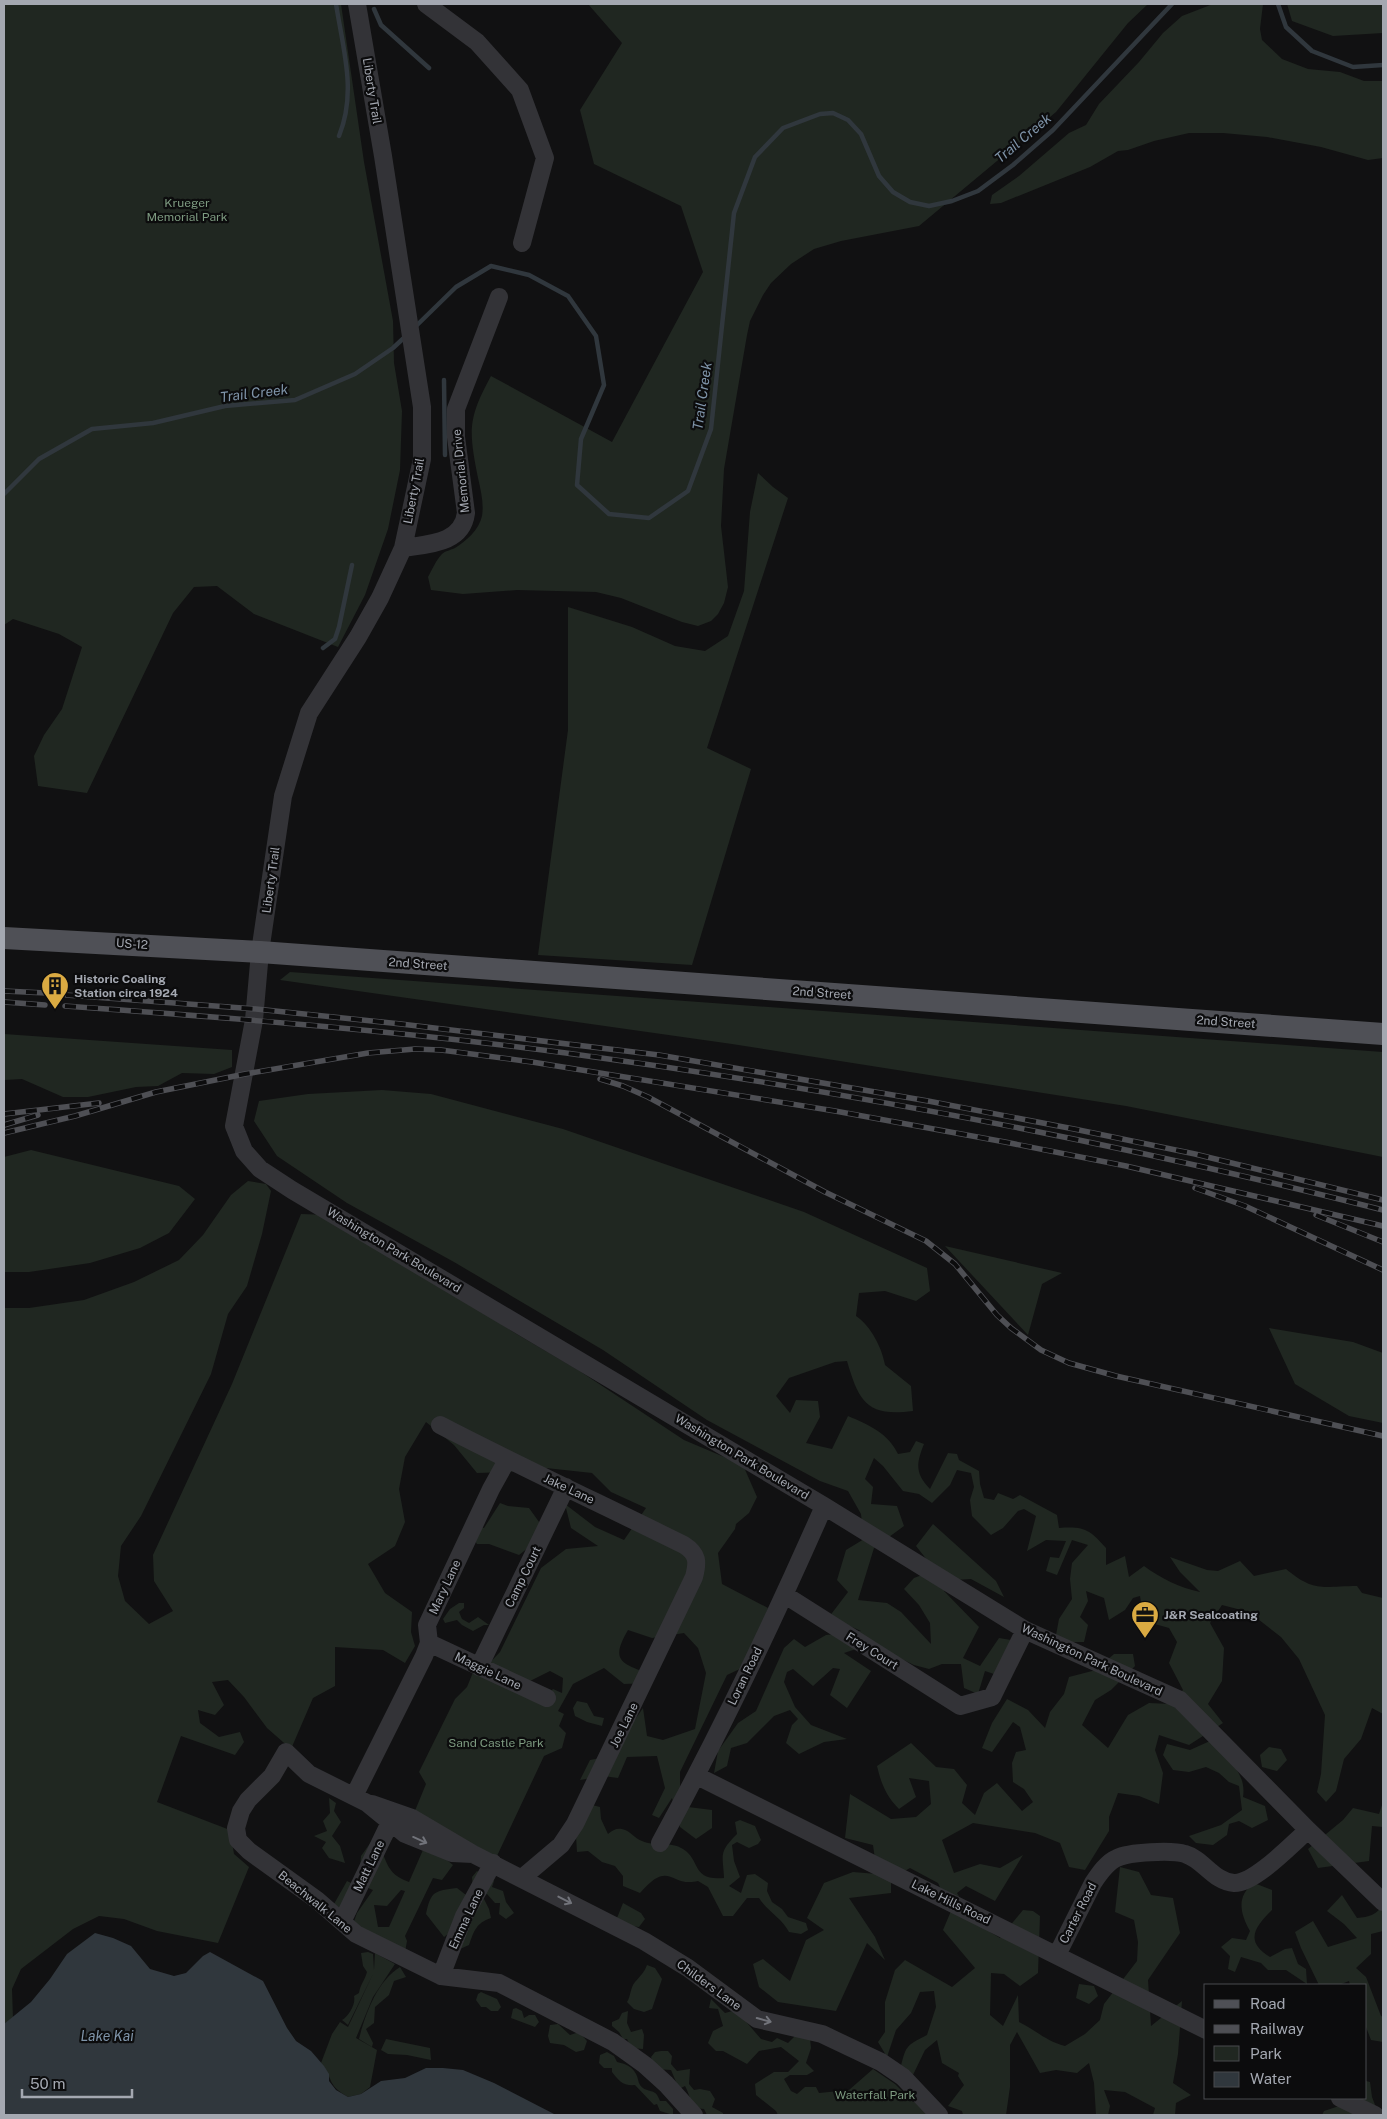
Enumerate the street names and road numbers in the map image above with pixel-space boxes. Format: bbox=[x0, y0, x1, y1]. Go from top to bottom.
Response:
street label: Liberty Trail bbox=[360, 57, 384, 126]
street label: Memorial Drive bbox=[450, 428, 472, 514]
street label: Liberty Trail bbox=[401, 456, 427, 525]
street label: Liberty Trail bbox=[259, 846, 283, 914]
street label: US-12 bbox=[115, 936, 149, 952]
street label: 2nd Street bbox=[388, 955, 448, 973]
street label: 2nd Street bbox=[792, 984, 852, 1002]
street label: 2nd Street bbox=[1196, 1013, 1256, 1031]
street label: Washington Park Boulevard bbox=[324, 1204, 464, 1296]
street label: Washington Park Boulevard bbox=[672, 1411, 812, 1503]
street label: Jake Lane bbox=[541, 1471, 597, 1507]
street label: Camp Court bbox=[502, 1544, 544, 1610]
street label: Mary Lane bbox=[426, 1557, 464, 1616]
street label: Washington Park Boulevard bbox=[1019, 1621, 1165, 1699]
street label: Frey Court bbox=[843, 1629, 901, 1673]
street label: Loran Road bbox=[725, 1645, 765, 1707]
street label: Maggie Lane bbox=[453, 1650, 524, 1693]
street label: Joe Lane bbox=[607, 1700, 641, 1750]
street label: Matt Lane bbox=[350, 1838, 388, 1894]
street label: Beachwalk Lane bbox=[275, 1868, 355, 1936]
street label: Lake Hills Road bbox=[909, 1877, 993, 1927]
street label: Carter Road bbox=[1057, 1880, 1099, 1946]
street label: Emma Lane bbox=[446, 1887, 486, 1951]
street label: Childers Lane bbox=[674, 1957, 744, 2013]

